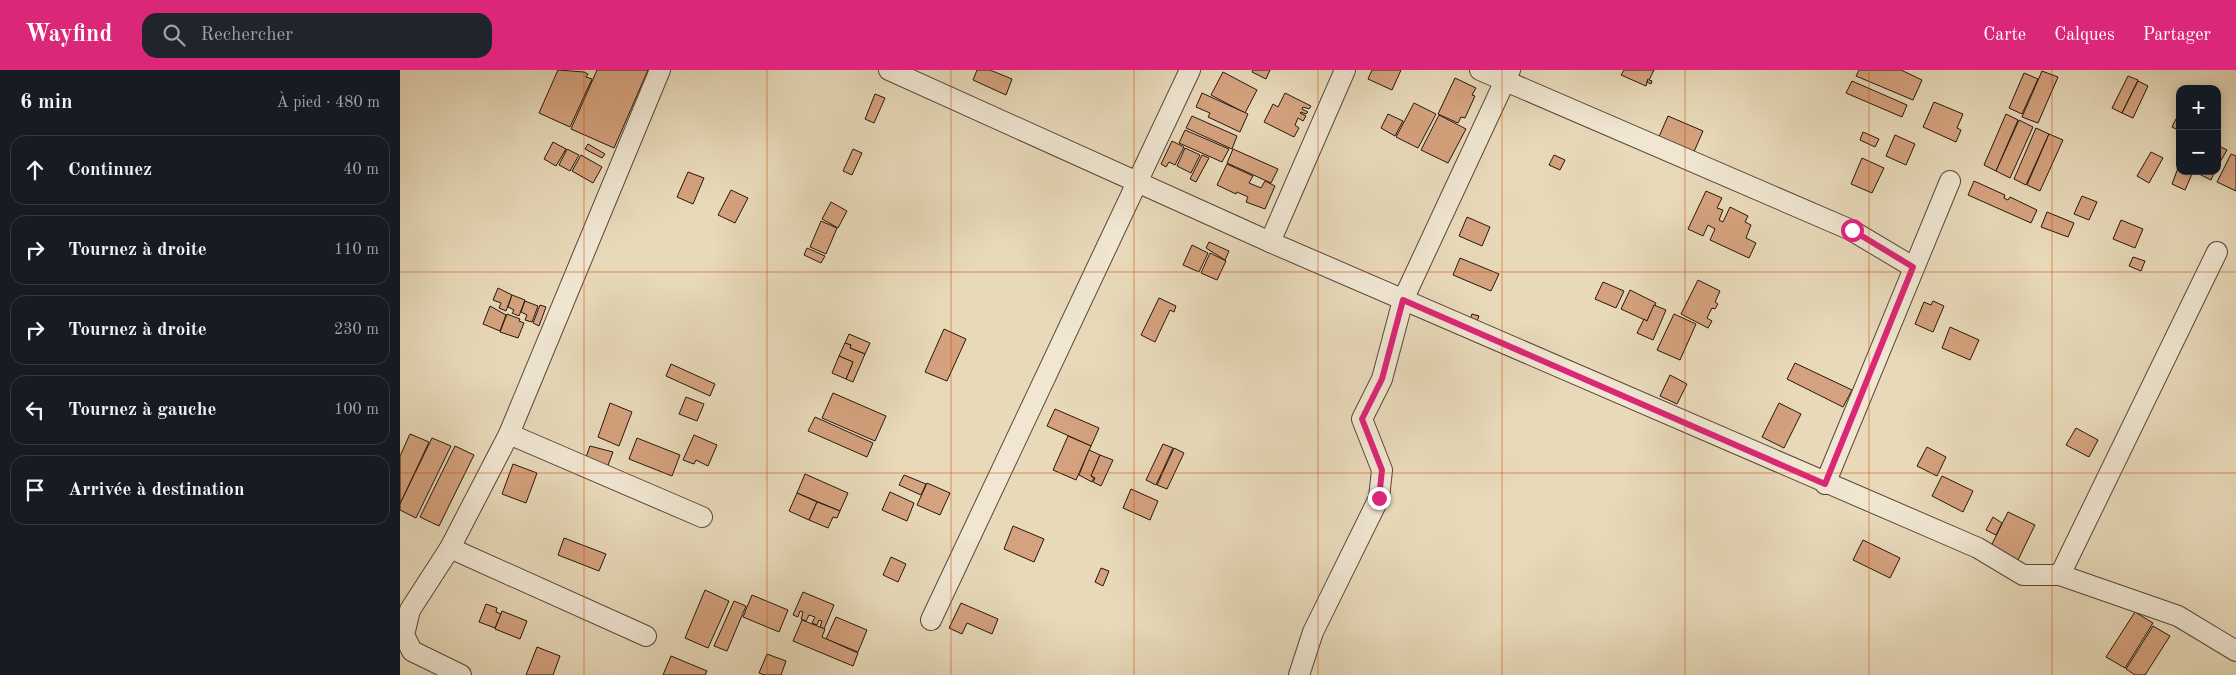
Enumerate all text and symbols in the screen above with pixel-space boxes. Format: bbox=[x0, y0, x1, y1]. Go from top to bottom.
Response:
search box bbox=[142, 13, 492, 58]
icon: search bbox=[160, 21, 188, 49]
text: Wayfind bbox=[25, 23, 112, 47]
text: Rechercher bbox=[200, 26, 293, 45]
text: Carte bbox=[1983, 26, 2026, 44]
text: Calques bbox=[2054, 26, 2115, 44]
text: Partager bbox=[2143, 26, 2211, 44]
map controls bbox=[2176, 85, 2221, 175]
button: + bbox=[2176, 85, 2221, 130]
text: 6 min bbox=[20, 92, 73, 113]
text: À pied · 480 m bbox=[277, 95, 380, 111]
button: − bbox=[2176, 130, 2221, 175]
icon: ahead bbox=[21, 156, 49, 184]
text: Continuez bbox=[68, 161, 152, 180]
text: 40 m bbox=[343, 162, 379, 178]
route start bbox=[1841, 219, 1864, 242]
icon: right bbox=[21, 236, 49, 264]
text: Tournez à droite bbox=[68, 241, 207, 260]
text: 110 m bbox=[334, 242, 379, 258]
icon: right bbox=[21, 316, 49, 344]
text: Tournez à droite bbox=[68, 321, 207, 340]
text: 230 m bbox=[334, 322, 379, 338]
icon: left bbox=[21, 396, 49, 424]
text: Tournez à gauche bbox=[68, 401, 216, 420]
text: 100 m bbox=[334, 402, 379, 418]
icon: arrive bbox=[21, 476, 49, 504]
text: Arrivée à destination bbox=[68, 481, 244, 500]
route end bbox=[1368, 487, 1391, 510]

